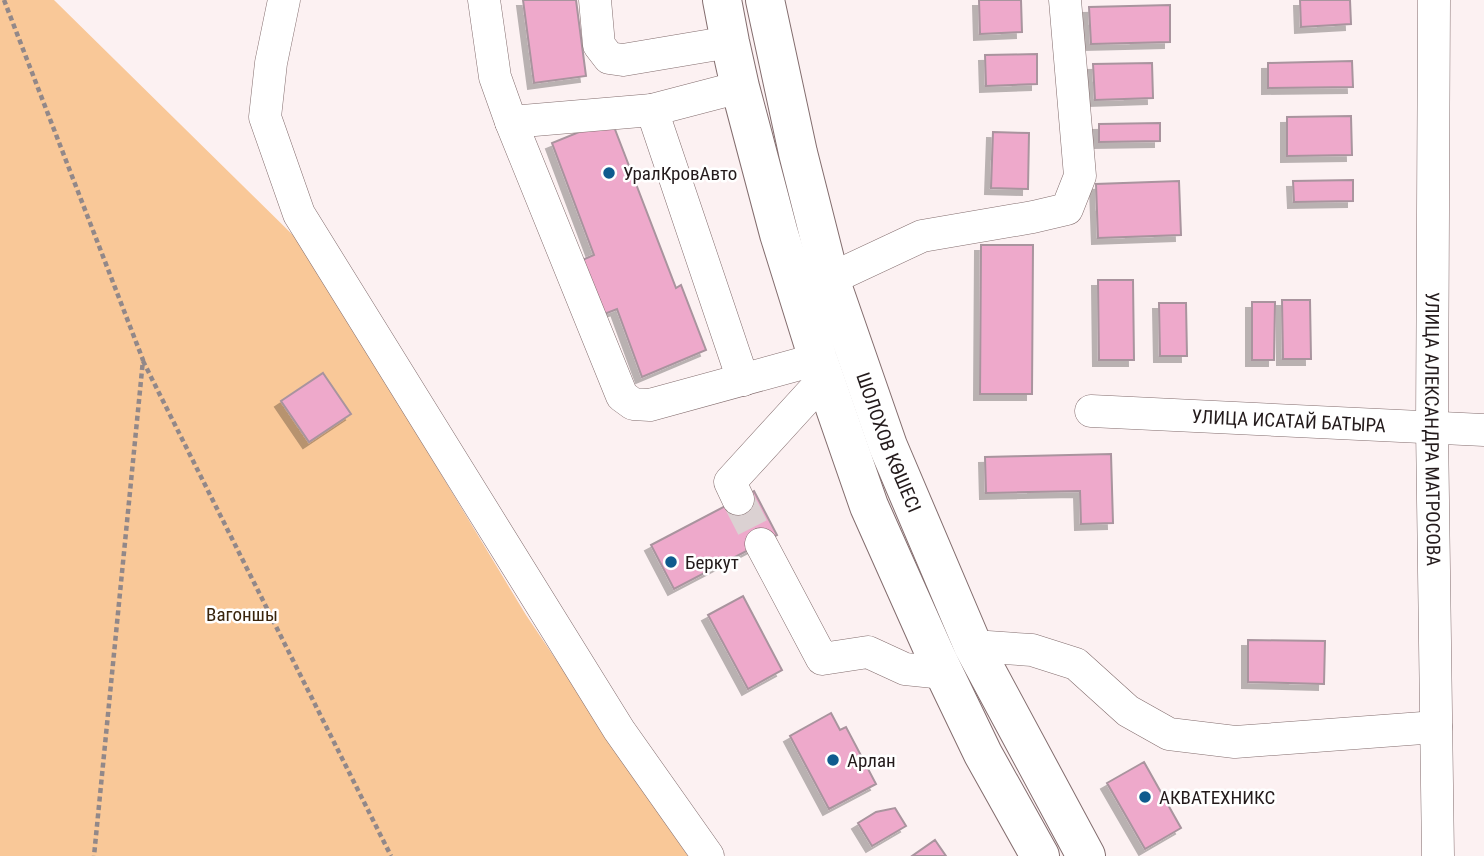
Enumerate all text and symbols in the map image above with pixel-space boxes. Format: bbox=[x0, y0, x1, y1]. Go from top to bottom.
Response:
place label: УралКровАвто bbox=[623, 162, 737, 185]
marker: УралКровАвто bbox=[601, 165, 617, 181]
street label: УЛИЦА АЛЕКСАНДРА МАТРОСОВА bbox=[1420, 292, 1445, 566]
street label: ШОЛОХОВ КӨШЕСІ bbox=[851, 369, 926, 516]
street label: УЛИЦА ИСАТАЙ БАТЫРА bbox=[1191, 405, 1386, 437]
place label: Беркут bbox=[685, 551, 739, 574]
marker: Беркут bbox=[663, 554, 679, 570]
park label: Вагоншы bbox=[206, 603, 278, 626]
place label: Арлан bbox=[847, 749, 896, 772]
marker: Арлан bbox=[825, 752, 841, 768]
place label: АКВАТЕХНИКС bbox=[1159, 786, 1275, 809]
marker: АКВАТЕХНИКС bbox=[1137, 789, 1153, 805]

